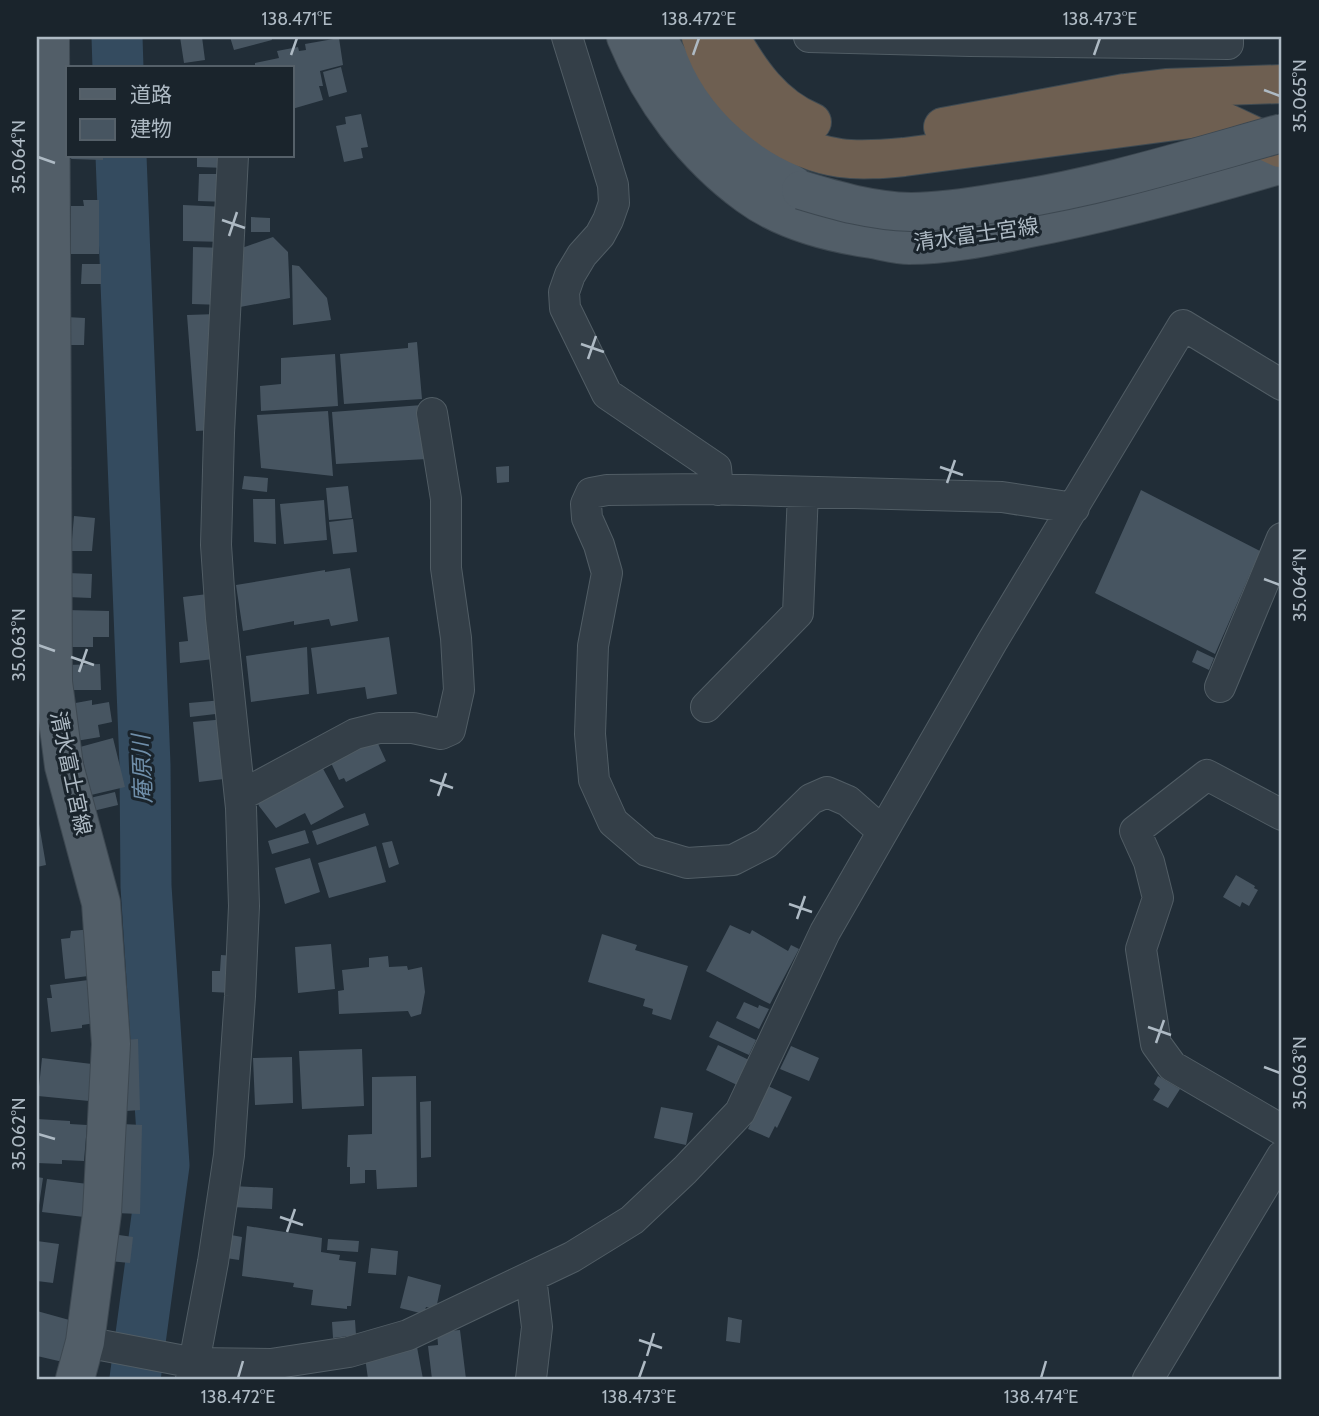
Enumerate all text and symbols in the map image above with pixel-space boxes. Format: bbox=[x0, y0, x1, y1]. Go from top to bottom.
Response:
text: 138.471°E bbox=[262, 8, 332, 30]
text: 138.472°E bbox=[662, 8, 736, 30]
text: 138.473°E bbox=[1063, 8, 1137, 30]
text: 35.065°N bbox=[1289, 59, 1311, 133]
legend bbox=[66, 66, 294, 158]
text: 道路 bbox=[130, 82, 172, 107]
text: 建物 bbox=[130, 116, 172, 141]
text: 35.064°N bbox=[8, 120, 30, 194]
street label: 清水富士宮線 bbox=[912, 213, 1040, 255]
text: 35.064°N bbox=[1289, 548, 1311, 622]
text: 35.063°N bbox=[8, 608, 30, 682]
street label: 清水富士宮線 bbox=[46, 709, 96, 837]
water label: 庵原川 bbox=[127, 731, 157, 804]
text: 35.063°N bbox=[1289, 1036, 1311, 1110]
text: 35.062°N bbox=[8, 1097, 30, 1171]
text: 138.472°E bbox=[201, 1386, 275, 1408]
text: 138.473°E bbox=[602, 1386, 676, 1408]
text: 138.474°E bbox=[1004, 1386, 1078, 1408]

